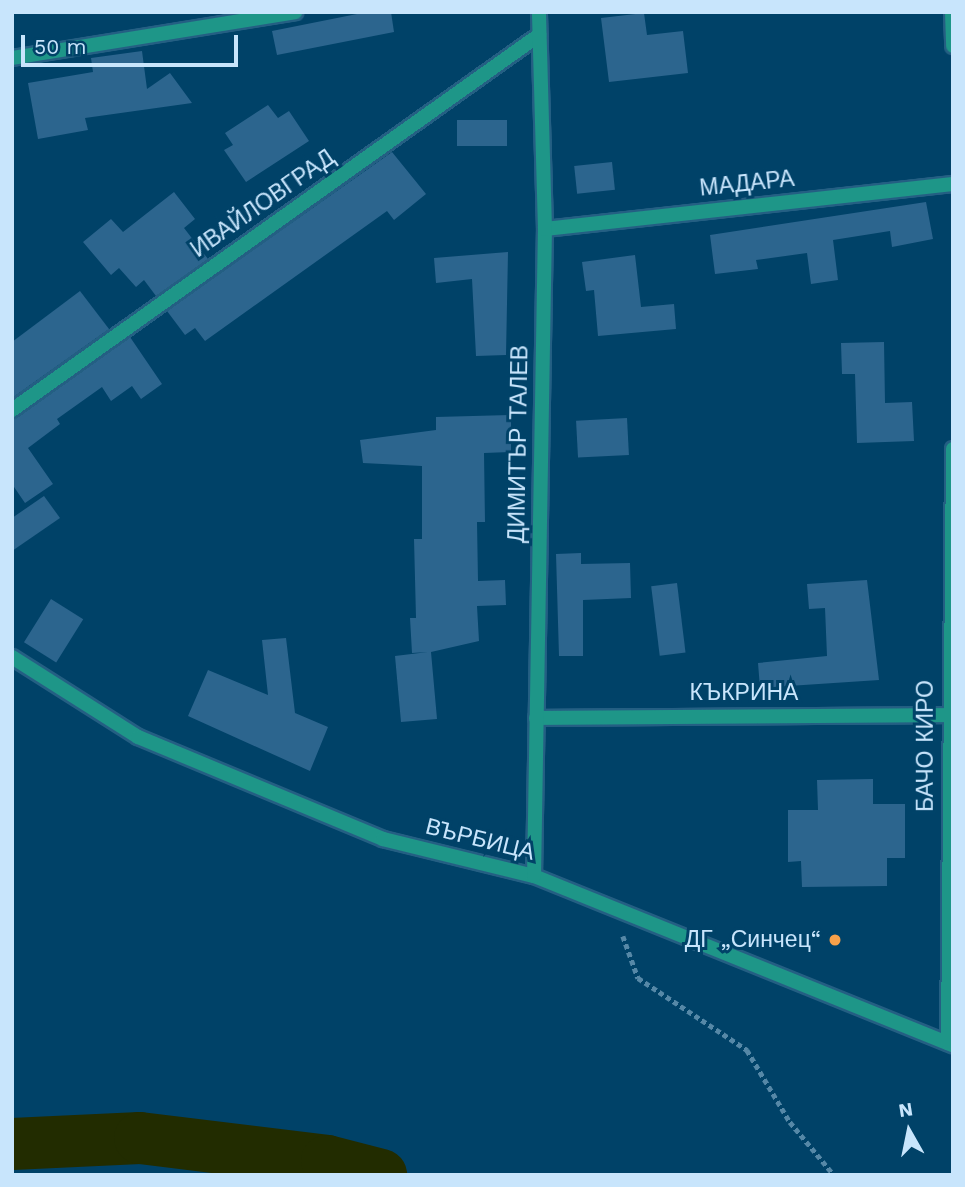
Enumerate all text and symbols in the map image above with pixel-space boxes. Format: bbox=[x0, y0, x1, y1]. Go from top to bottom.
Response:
scale bar bbox=[24, 21, 242, 65]
text: 50 m bbox=[34, 34, 86, 59]
street label: ИВАЙЛОВГРАД bbox=[186, 144, 340, 264]
street label: МАДАРА bbox=[698, 165, 796, 203]
street label: ДИМИТЪР ТАЛЕВ bbox=[503, 345, 535, 543]
street label: КЪКРИНА bbox=[690, 679, 798, 707]
street label: БАЧО КИРО bbox=[912, 680, 940, 812]
street label: ВЪРБИЦА bbox=[423, 813, 537, 867]
place label: ДГ „Синчец“ bbox=[685, 926, 821, 954]
marker: ДГ „Синчец“ bbox=[827, 932, 843, 948]
north arrow bbox=[874, 1096, 944, 1166]
text: N bbox=[897, 1097, 914, 1122]

